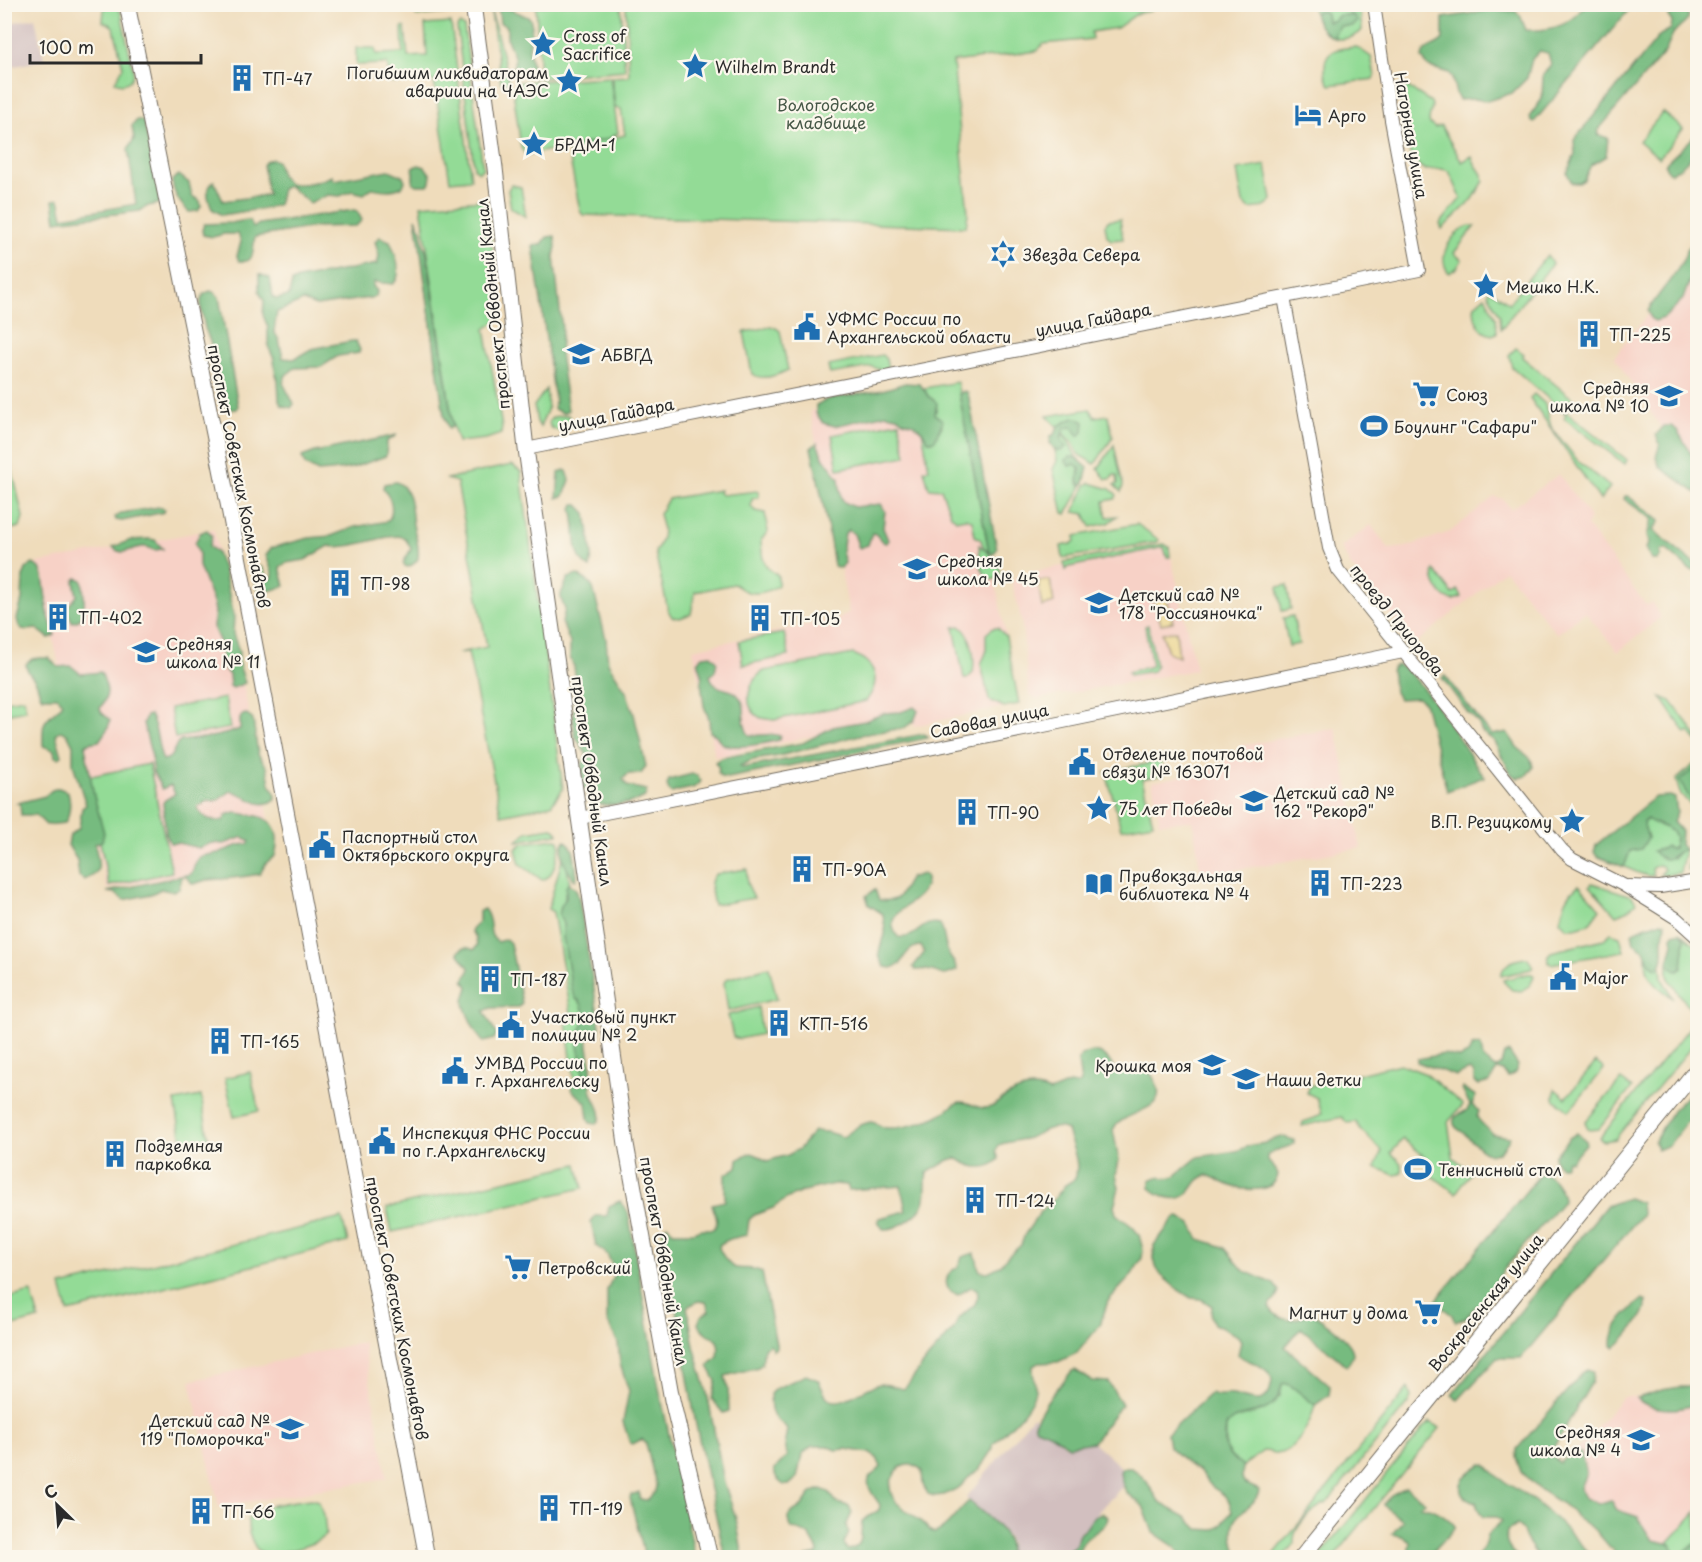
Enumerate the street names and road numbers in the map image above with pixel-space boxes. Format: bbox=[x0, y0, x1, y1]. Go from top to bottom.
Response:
street label: Нагорная улица bbox=[1389, 70, 1435, 200]
street label: проспект Обводный Канал bbox=[469, 197, 515, 411]
street label: улица Гайдара bbox=[1033, 296, 1153, 342]
street label: проспект Советских Космонавтов bbox=[203, 342, 277, 610]
street label: улица Гайдара bbox=[556, 391, 676, 437]
street label: проезд Приорова bbox=[1345, 558, 1451, 680]
street label: проспект Обводный Канал bbox=[566, 674, 620, 888]
street label: Садовая улица bbox=[928, 697, 1050, 743]
street label: проспект Обводный Канал bbox=[635, 1155, 695, 1367]
street label: проспект Советских Космонавтов bbox=[361, 1174, 435, 1442]
street label: Воскресенская улица bbox=[1422, 1228, 1548, 1376]

